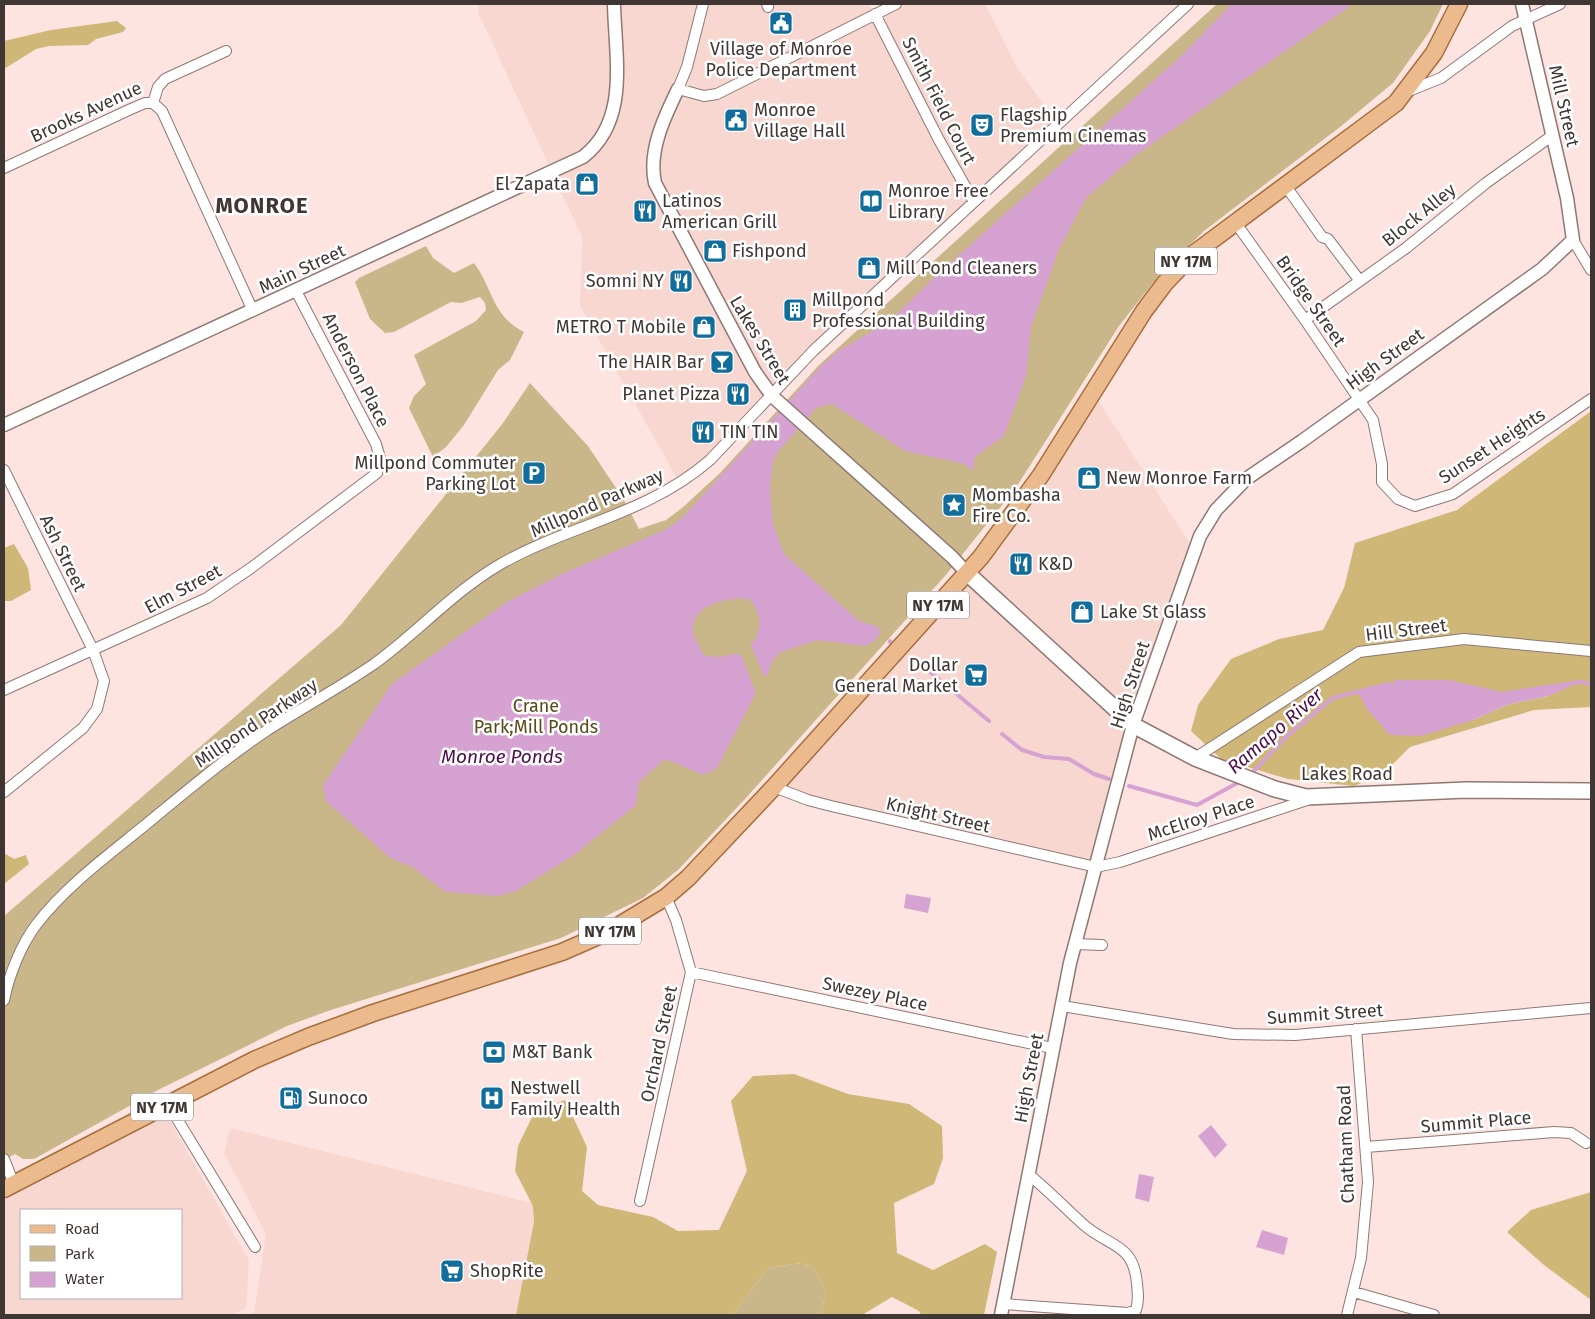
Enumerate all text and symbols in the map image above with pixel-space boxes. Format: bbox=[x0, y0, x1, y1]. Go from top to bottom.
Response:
public building icon: Village of Monroe Police Department bbox=[768, 10, 794, 36]
street label: Smith Field Court bbox=[897, 34, 981, 169]
place label: Village of Monroe Police Department bbox=[705, 38, 857, 81]
street label: Mill Street bbox=[1544, 63, 1584, 150]
street label: Brooks Avenue bbox=[27, 77, 145, 147]
place label: Monroe Village Hall bbox=[754, 99, 845, 142]
place label: Flagship Premium Cinemas bbox=[1000, 104, 1146, 147]
public building icon: Monroe Village Hall bbox=[723, 107, 749, 133]
theatre icon: Flagship Premium Cinemas bbox=[969, 112, 995, 138]
shop icon: El Zapata bbox=[574, 171, 600, 197]
place label: El Zapata bbox=[495, 173, 570, 195]
street label: Block Alley bbox=[1378, 178, 1460, 251]
place label: Monroe Free Library bbox=[888, 180, 989, 223]
library icon: Monroe Free Library bbox=[858, 188, 884, 214]
place label: Latinos American Grill bbox=[662, 190, 777, 233]
district label: MONROE bbox=[216, 192, 308, 219]
restaurant icon: Latinos American Grill bbox=[632, 198, 658, 224]
shop icon: Fishpond bbox=[702, 238, 728, 264]
street label: Main Street bbox=[255, 239, 349, 299]
place label: Fishpond bbox=[732, 240, 807, 262]
road number: NY 17M bbox=[1155, 248, 1217, 274]
street label: Bridge Street bbox=[1272, 251, 1351, 351]
shop icon: Mill Pond Cleaners bbox=[856, 255, 882, 281]
place label: Mill Pond Cleaners bbox=[886, 257, 1037, 279]
restaurant icon: Somni NY bbox=[668, 268, 694, 294]
place label: Somni NY bbox=[586, 270, 664, 292]
place label: Millpond Professional Building bbox=[812, 289, 985, 332]
street label: Lakes Street bbox=[725, 292, 795, 389]
building icon: Millpond Professional Building bbox=[782, 297, 808, 323]
street label: Anderson Place bbox=[318, 309, 394, 431]
shop icon: METRO T Mobile bbox=[691, 314, 717, 340]
place label: METRO T Mobile bbox=[556, 316, 686, 338]
street label: High Street bbox=[1342, 323, 1429, 395]
bar icon: The HAIR Bar bbox=[709, 349, 735, 375]
place label: The HAIR Bar bbox=[598, 351, 704, 373]
restaurant icon: Planet Pizza bbox=[725, 381, 751, 407]
place label: Planet Pizza bbox=[622, 383, 720, 405]
street label: Sunset Heights bbox=[1435, 403, 1549, 489]
restaurant icon: TIN TIN bbox=[690, 419, 716, 445]
place label: TIN TIN bbox=[720, 421, 779, 443]
place label: Millpond Commuter Parking Lot bbox=[355, 452, 517, 495]
parking icon: Millpond Commuter Parking Lot bbox=[521, 460, 547, 486]
street label: Millpond Parkway bbox=[527, 464, 667, 542]
shop icon: New Monroe Farm bbox=[1076, 465, 1102, 491]
place label: New Monroe Farm bbox=[1106, 467, 1252, 489]
place label: Mombasha Fire Co. bbox=[972, 484, 1061, 527]
place icon: Mombasha Fire Co. bbox=[941, 492, 967, 518]
street label: Ash Street bbox=[35, 511, 91, 596]
restaurant icon: K&D bbox=[1008, 551, 1034, 577]
place label: K&D bbox=[1038, 553, 1073, 575]
street label: Elm Street bbox=[141, 559, 226, 618]
road number: NY 17M bbox=[907, 592, 969, 618]
shop icon: Lake St Glass bbox=[1069, 599, 1095, 625]
place label: Lake St Glass bbox=[1100, 601, 1206, 623]
street label: Hill Street bbox=[1364, 614, 1448, 646]
street label: High Street bbox=[1106, 638, 1155, 732]
place label: Dollar General Market bbox=[834, 654, 958, 697]
supermarket icon: Dollar General Market bbox=[963, 662, 989, 688]
street label: Millpond Parkway bbox=[190, 674, 322, 772]
water label: Ramapo River bbox=[1223, 683, 1328, 779]
park label: Crane Park;Mill Ponds bbox=[474, 695, 598, 738]
water label: Monroe Ponds bbox=[441, 745, 563, 768]
street label: Lakes Road bbox=[1301, 763, 1393, 785]
street label: McElroy Place bbox=[1145, 790, 1257, 846]
street label: Knight Street bbox=[884, 792, 993, 838]
road number: NY 17M bbox=[579, 918, 641, 944]
street label: Swezey Place bbox=[820, 972, 930, 1016]
street label: Orchard Street bbox=[636, 983, 682, 1104]
street label: Summit Street bbox=[1266, 999, 1384, 1029]
street label: High Street bbox=[1010, 1031, 1049, 1125]
bank icon: M&T Bank bbox=[481, 1039, 507, 1065]
place label: M&T Bank bbox=[512, 1041, 593, 1063]
place label: Nestwell Family Health bbox=[510, 1077, 621, 1120]
street label: Chatham Road bbox=[1333, 1084, 1359, 1204]
fuel station icon: Sunoco bbox=[278, 1085, 304, 1111]
hospital icon: Nestwell Family Health bbox=[479, 1085, 505, 1111]
place label: Sunoco bbox=[308, 1087, 368, 1109]
road number: NY 17M bbox=[131, 1094, 193, 1120]
street label: Summit Place bbox=[1420, 1106, 1532, 1138]
legend bbox=[20, 1209, 182, 1299]
text: Road bbox=[65, 1220, 100, 1238]
text: Park bbox=[65, 1245, 95, 1263]
supermarket icon: ShopRite bbox=[439, 1258, 465, 1284]
place label: ShopRite bbox=[470, 1260, 544, 1282]
text: Water bbox=[65, 1270, 104, 1288]

